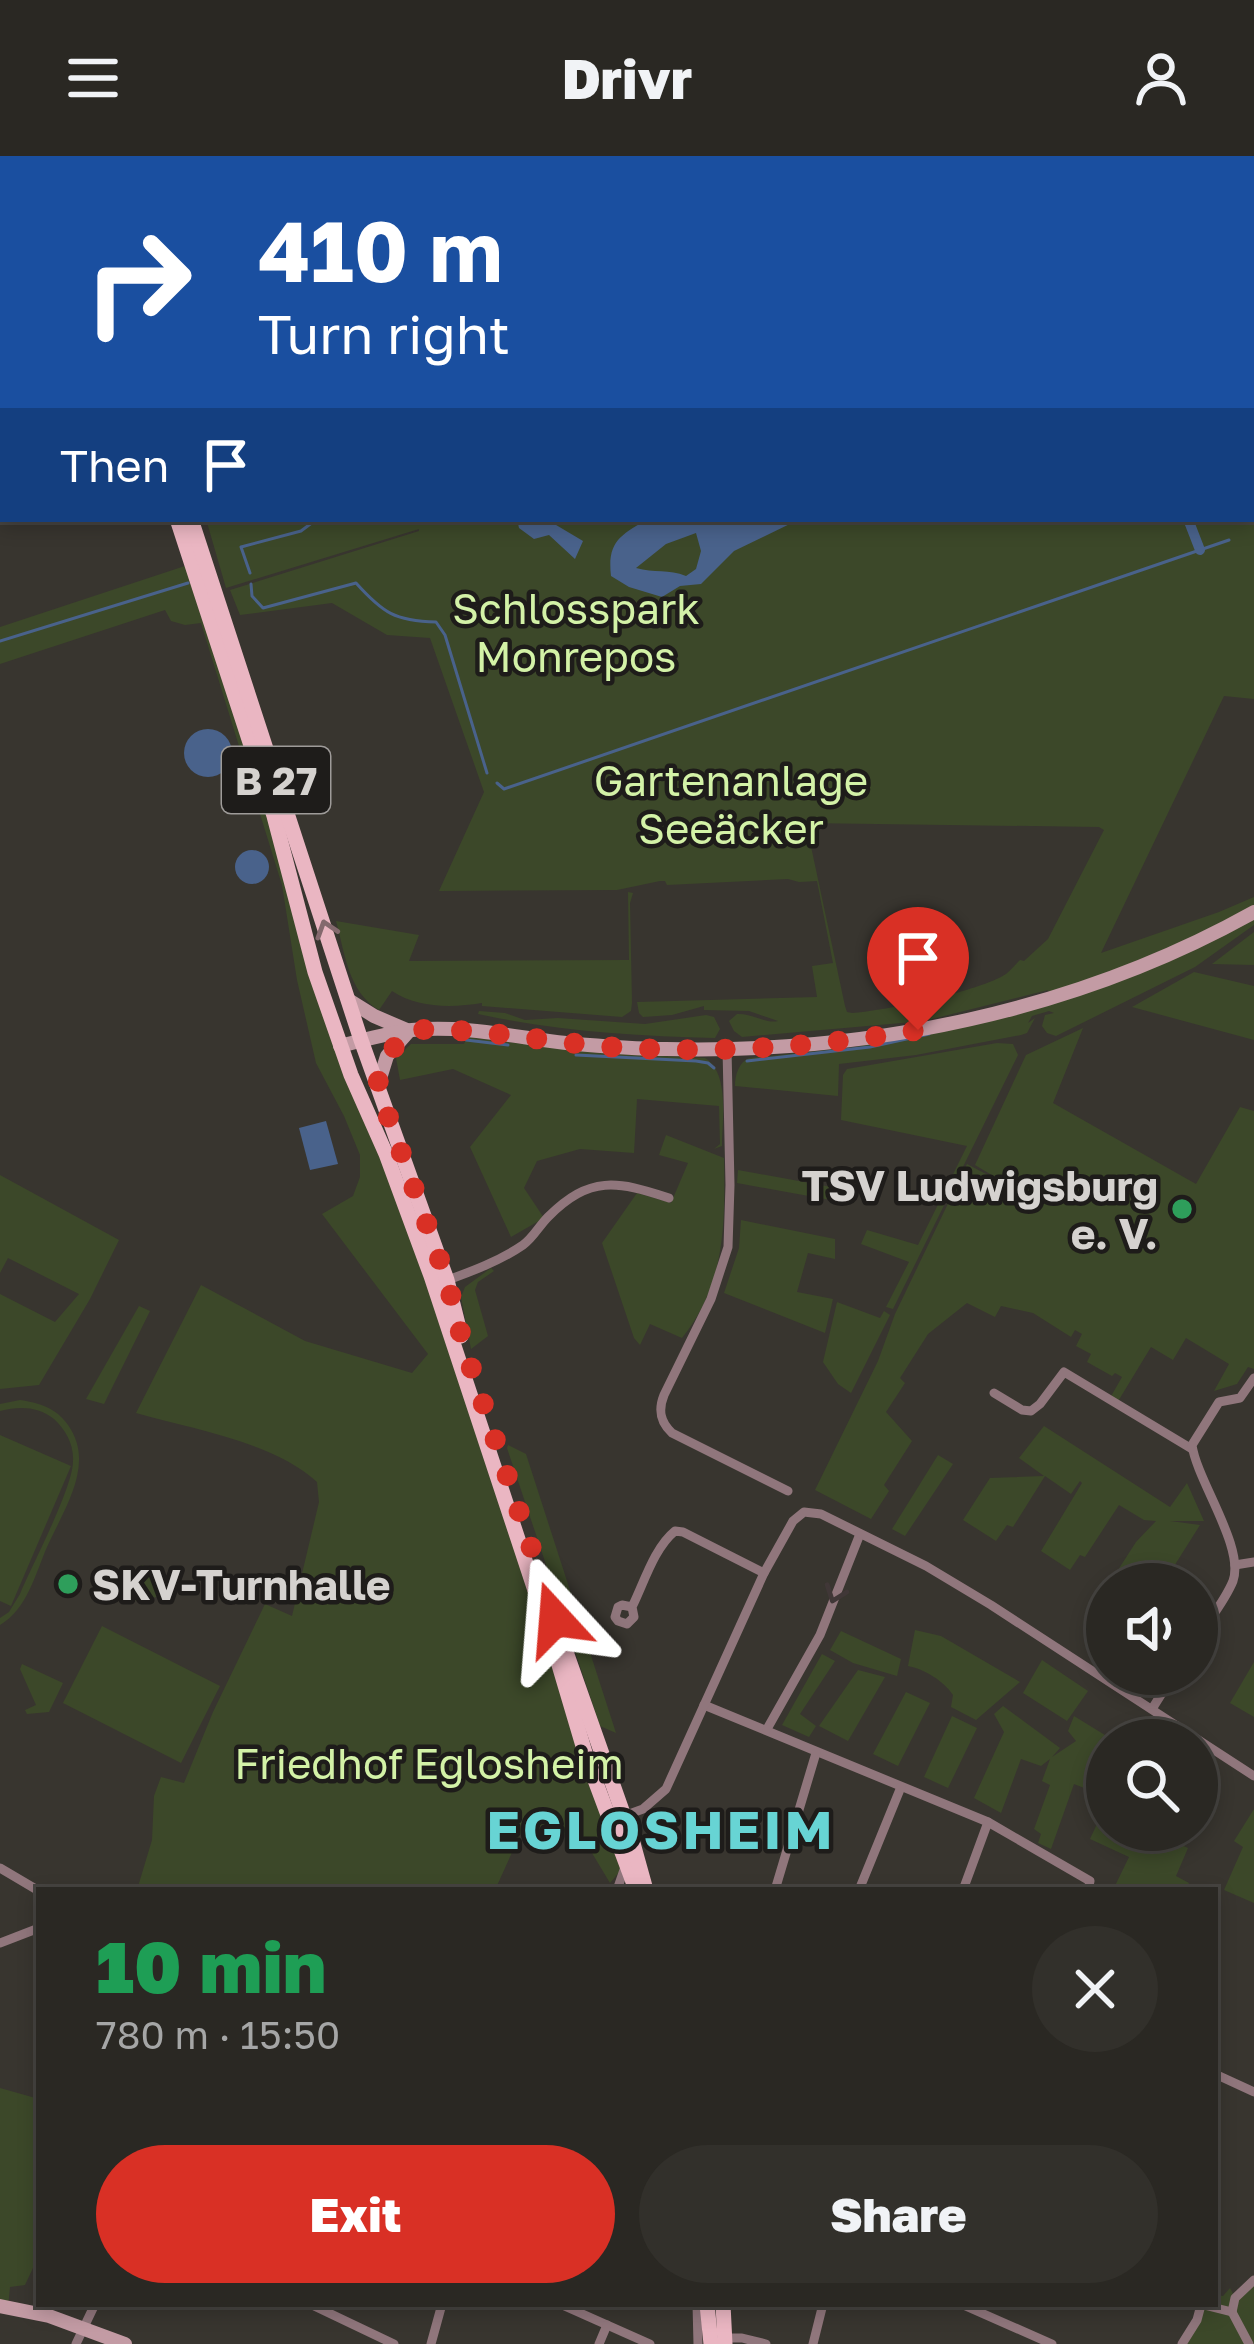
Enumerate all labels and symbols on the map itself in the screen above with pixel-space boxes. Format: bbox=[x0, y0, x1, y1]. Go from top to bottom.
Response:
park label: Schlosspark Monrepos bbox=[452, 583, 700, 681]
road number: B 27 bbox=[222, 747, 330, 813]
park label: Gartenanlage Seeäcker bbox=[594, 755, 868, 853]
pin bbox=[867, 907, 969, 1030]
one-way arrow bbox=[315, 919, 340, 940]
place label: TSV Ludwigsburg e. V. bbox=[801, 1160, 1158, 1258]
marker: TSV Ludwigsburg e. V. bbox=[1169, 1196, 1195, 1222]
position arrow bbox=[492, 1556, 618, 1682]
place label: SKV-Turnhalle bbox=[92, 1559, 391, 1609]
marker: SKV-Turnhalle bbox=[55, 1571, 81, 1597]
one-way arrow bbox=[825, 1582, 849, 1603]
park label: Friedhof Eglosheim bbox=[234, 1738, 624, 1788]
district label: EGLOSHEIM bbox=[486, 1796, 836, 1861]

